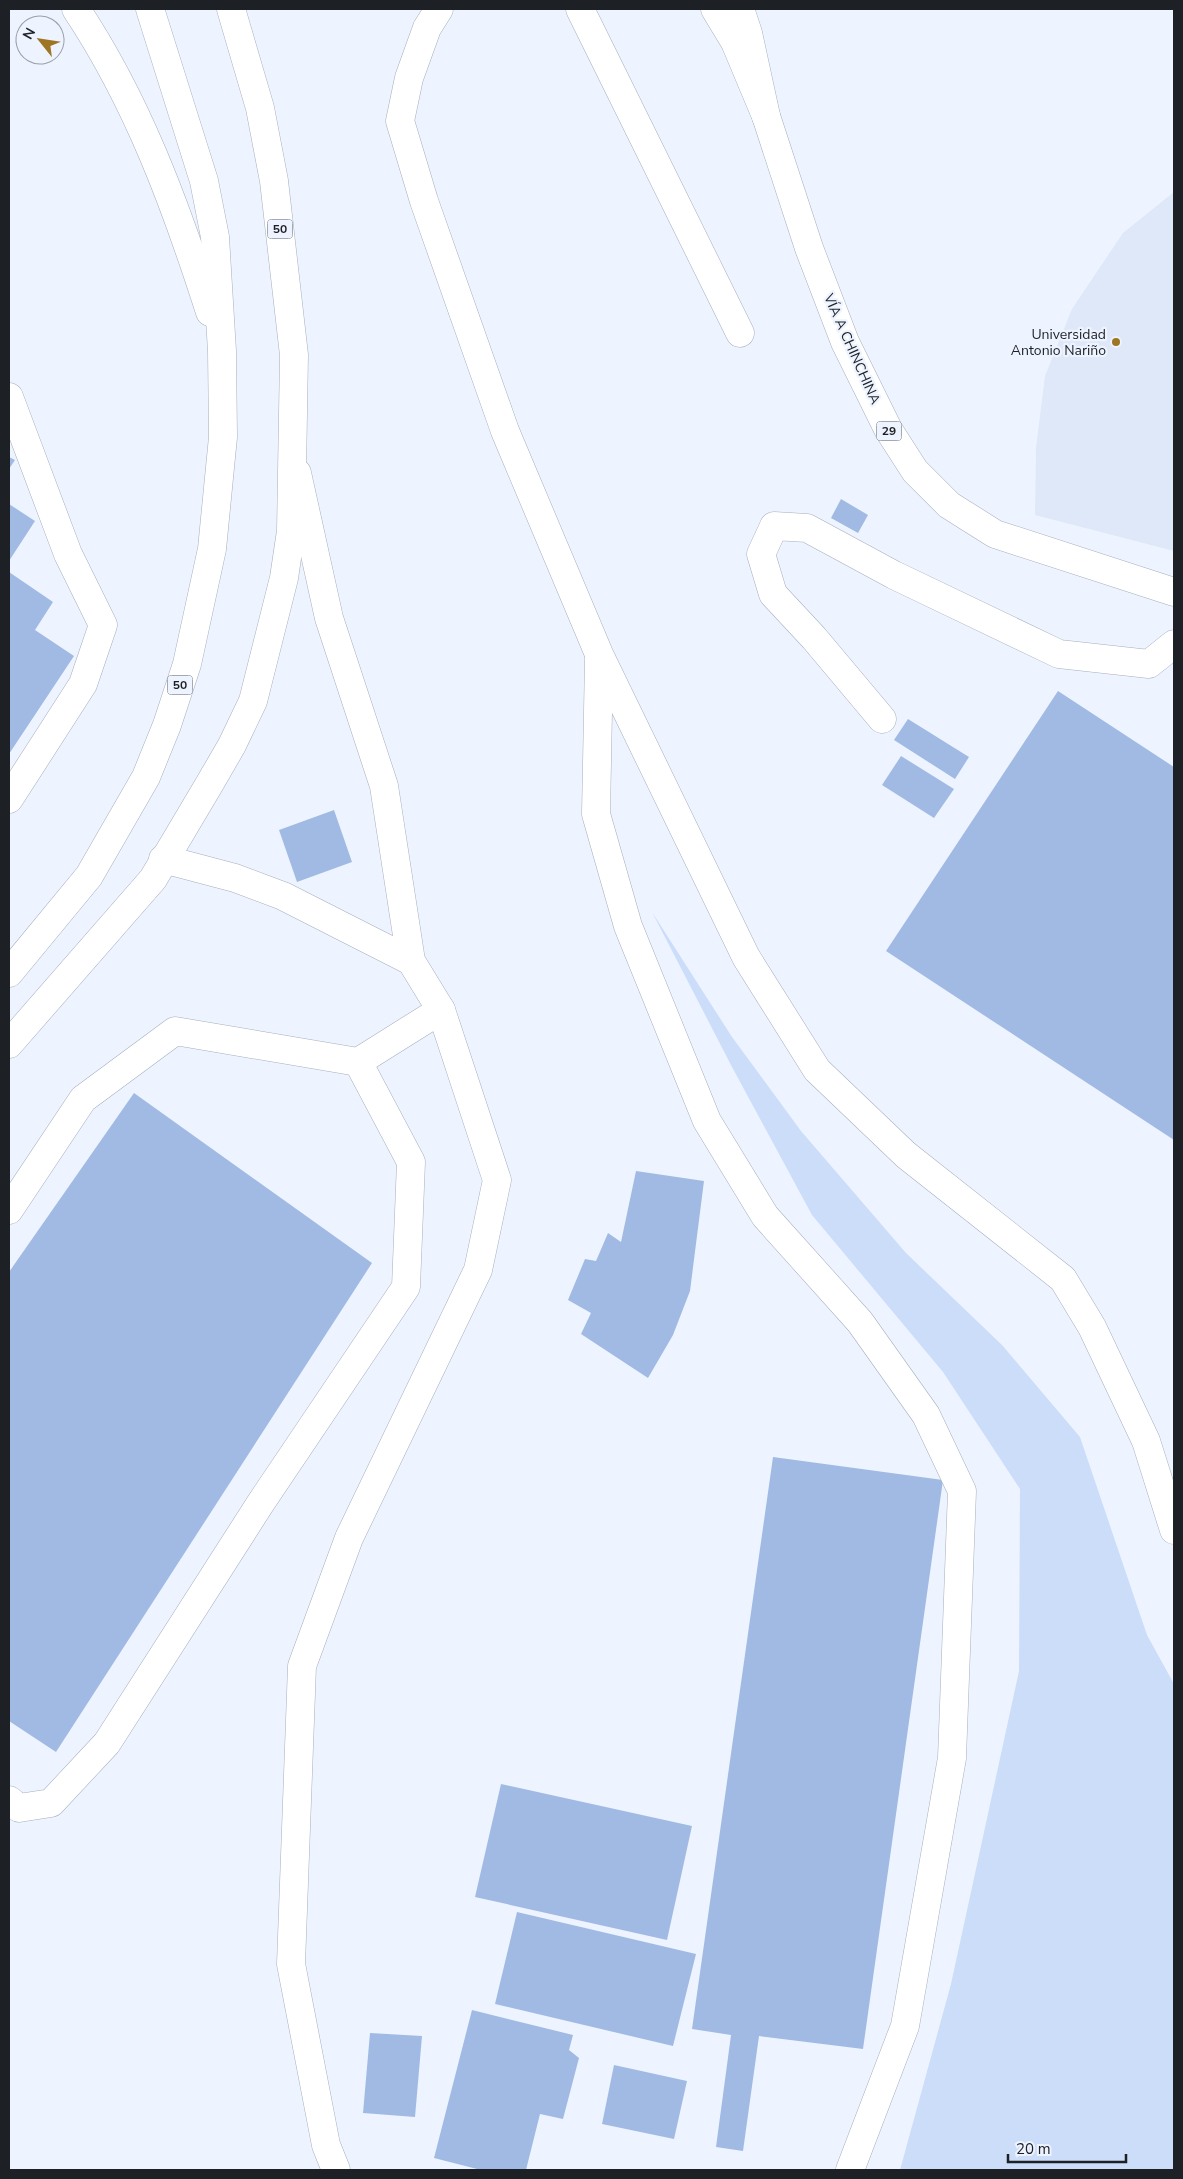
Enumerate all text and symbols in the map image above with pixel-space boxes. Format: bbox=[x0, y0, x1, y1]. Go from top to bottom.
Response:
north arrow bbox=[15, 15, 65, 65]
text: N bbox=[18, 24, 40, 43]
road number: 50 bbox=[268, 220, 292, 238]
street label: VÍA A CHINCHINA bbox=[819, 290, 885, 407]
place label: Universidad Antonio Nariño bbox=[1011, 325, 1106, 360]
marker: Universidad Antonio Nariño bbox=[1110, 336, 1122, 348]
road number: 29 bbox=[876, 422, 902, 441]
road number: 50 bbox=[168, 676, 192, 694]
scale bar bbox=[1008, 2132, 1126, 2164]
text: 20 m bbox=[1016, 2139, 1051, 2159]

